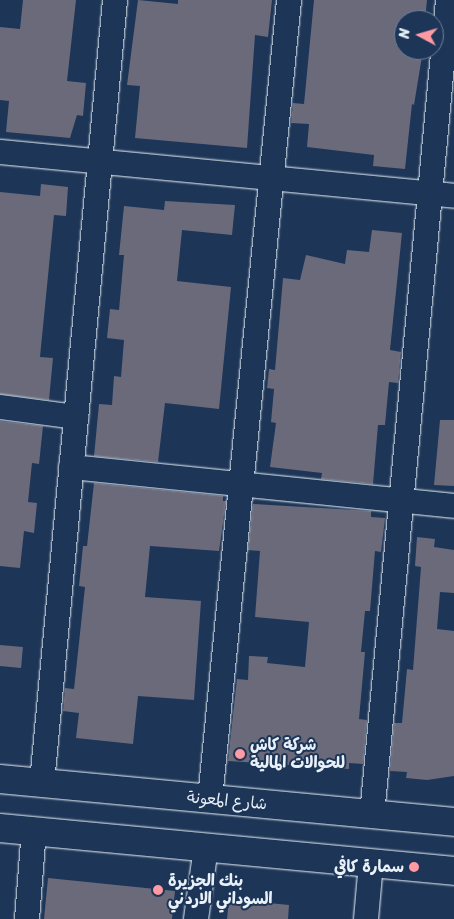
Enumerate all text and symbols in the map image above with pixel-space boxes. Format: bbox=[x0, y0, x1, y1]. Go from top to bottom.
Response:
north arrow bbox=[394, 10, 444, 60]
text: N bbox=[392, 27, 418, 40]
place label: شركة كاش للحوالات المالية bbox=[250, 735, 345, 773]
marker: شركة كاش للحوالات المالية bbox=[234, 748, 246, 760]
street label: شارع المعونة bbox=[186, 788, 268, 814]
place label: سمارة كافي bbox=[334, 857, 404, 877]
marker: سمارة كافي bbox=[408, 861, 420, 873]
place label: بنك الجزيرة السوداني الاردني bbox=[168, 871, 273, 909]
marker: بنك الجزيرة السوداني الاردني bbox=[152, 884, 164, 896]

